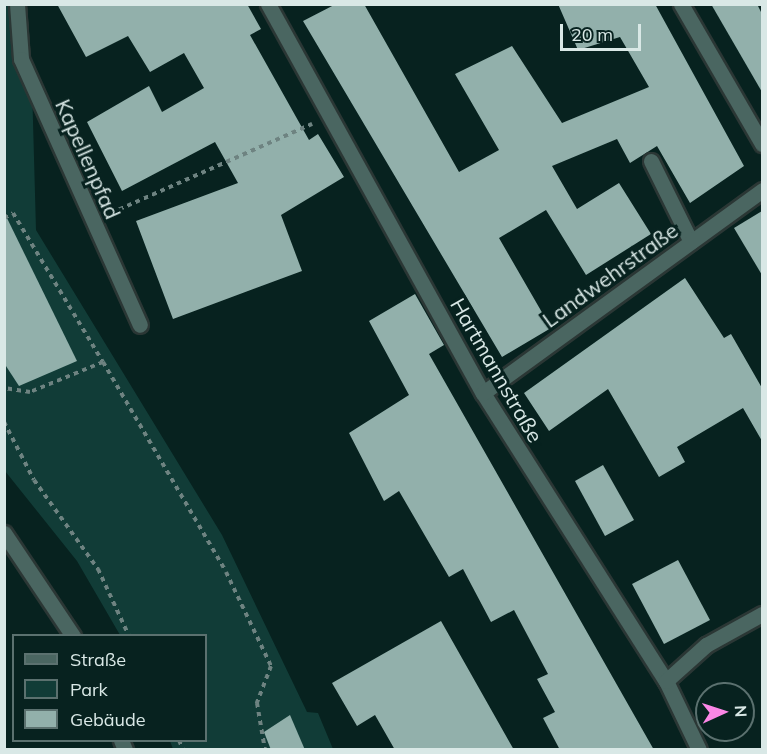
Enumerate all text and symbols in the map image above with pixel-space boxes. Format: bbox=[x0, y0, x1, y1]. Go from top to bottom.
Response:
scale bar bbox=[563, 12, 644, 50]
text: 20 m bbox=[571, 23, 613, 46]
street label: Kapellenpfad bbox=[50, 95, 126, 223]
street label: Landwehrstraße bbox=[538, 218, 682, 332]
street label: Hartmannstraße bbox=[445, 293, 549, 447]
legend bbox=[12, 634, 207, 742]
text: Straße bbox=[70, 648, 126, 671]
text: Park bbox=[70, 678, 108, 701]
north arrow bbox=[695, 682, 755, 742]
text: N bbox=[731, 705, 751, 718]
text: Gebäude bbox=[70, 708, 146, 731]

